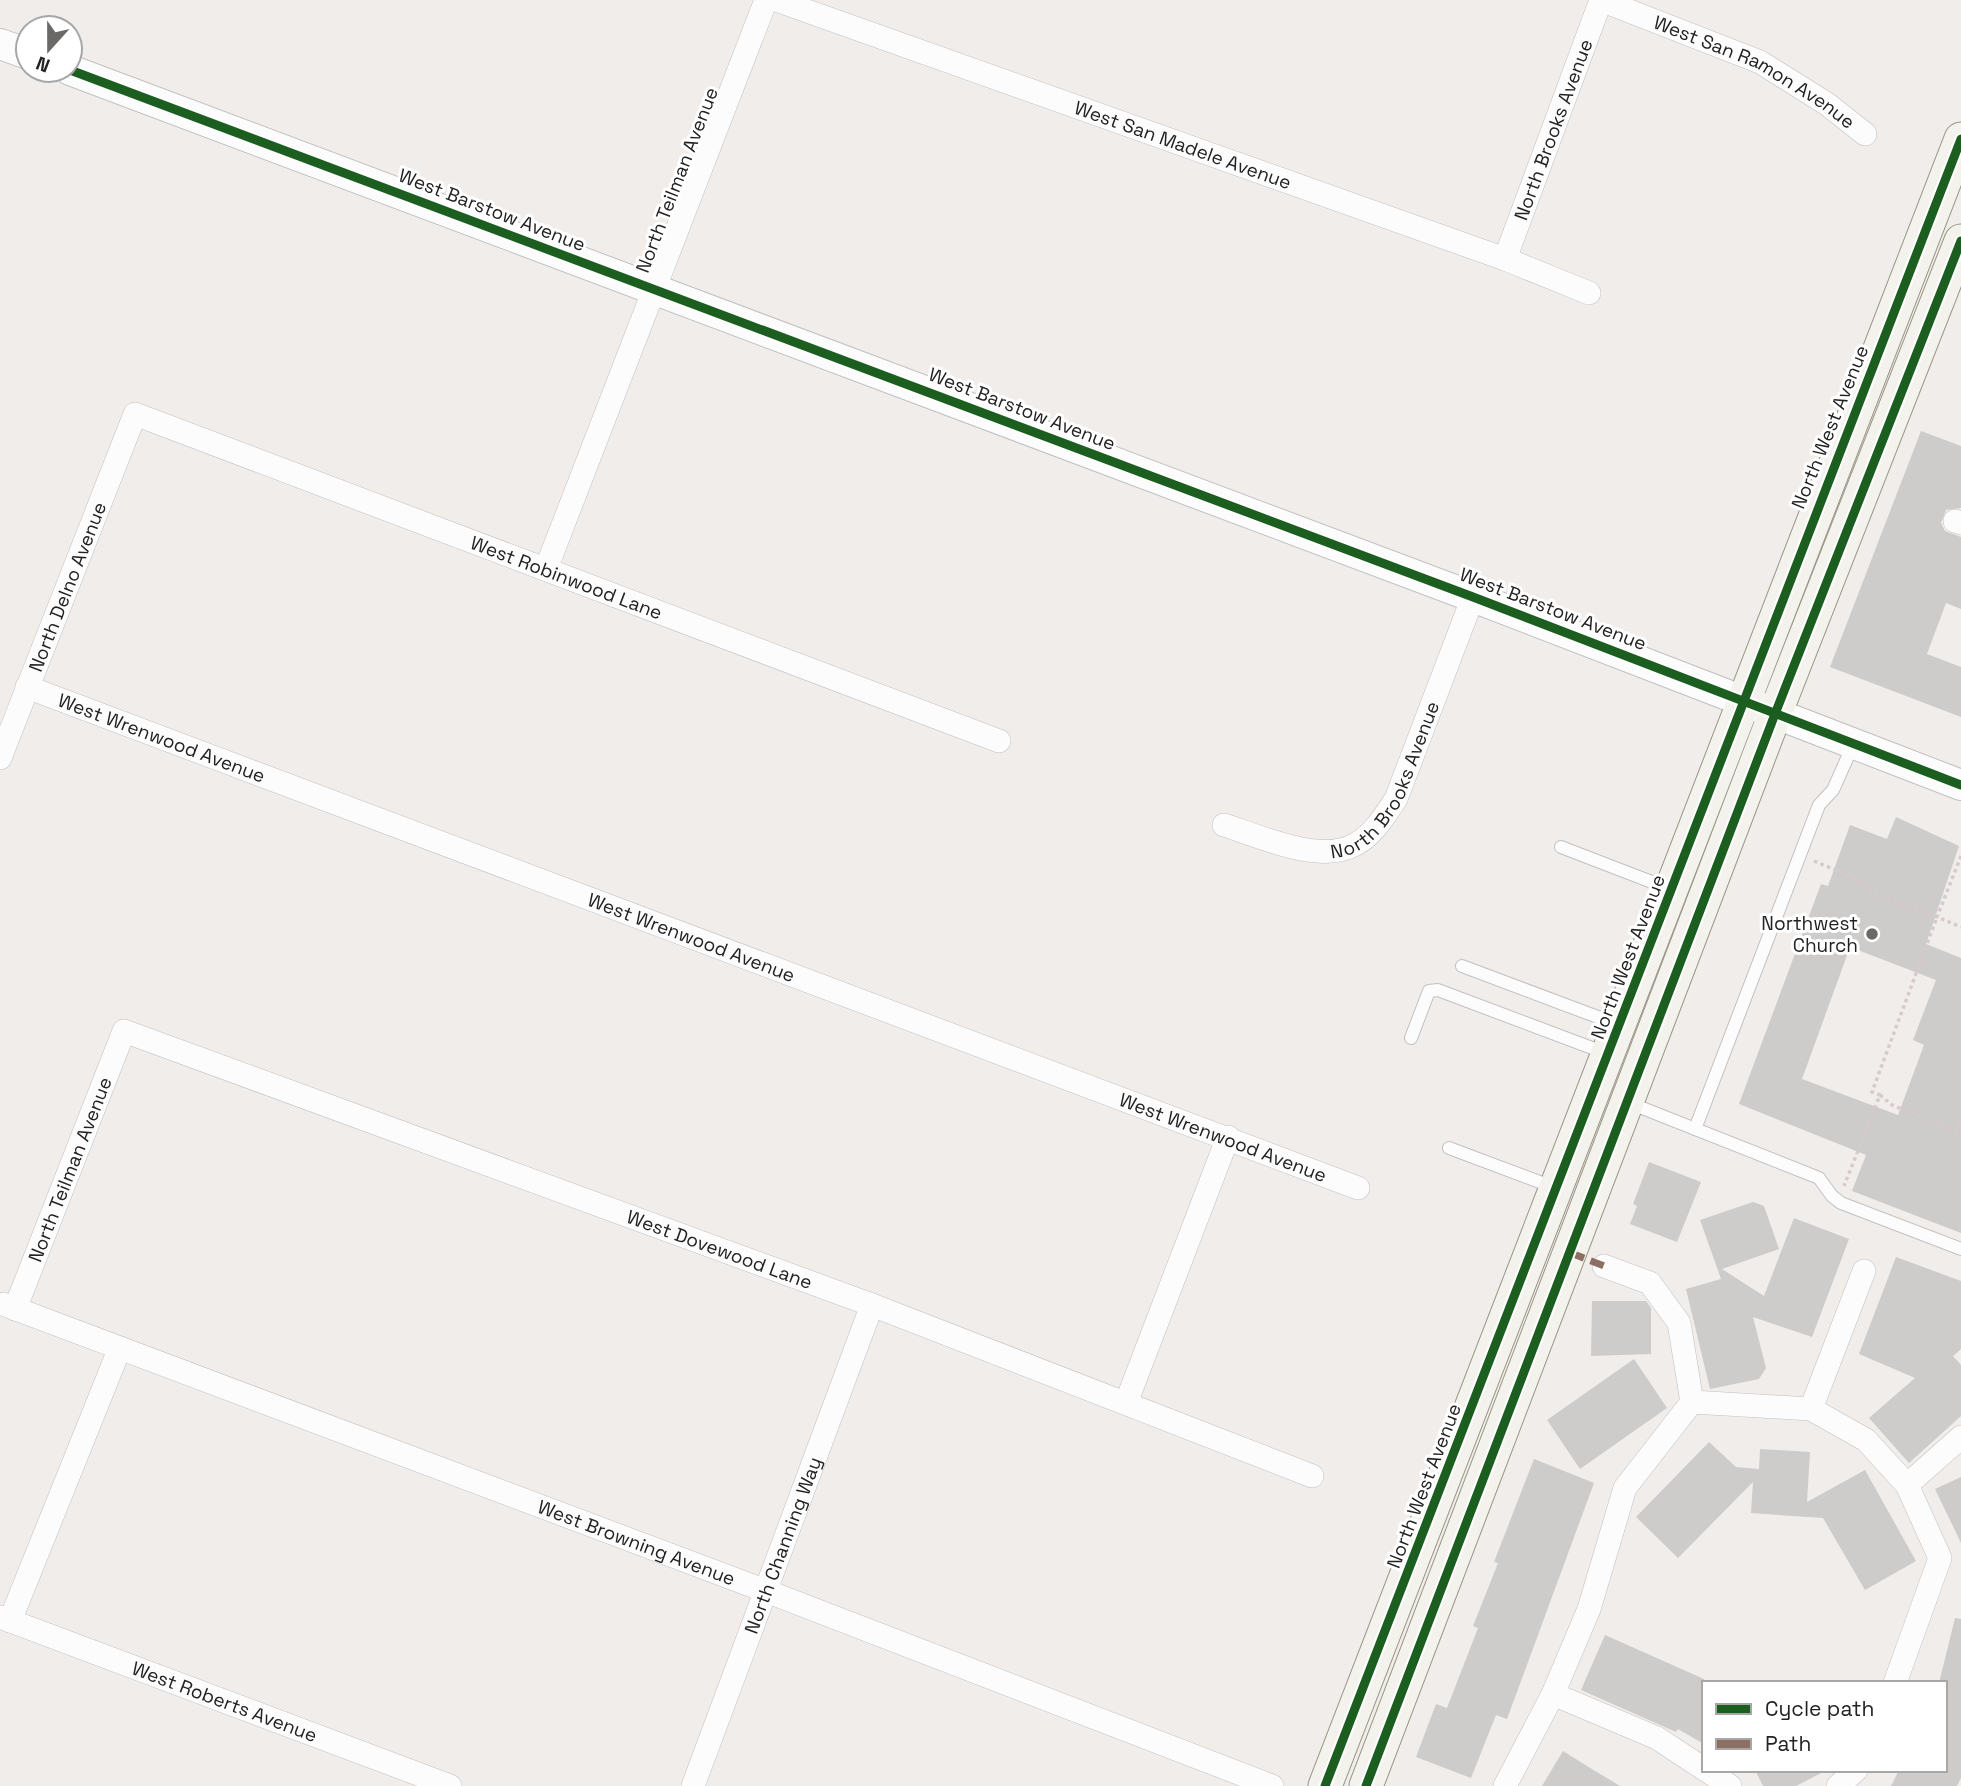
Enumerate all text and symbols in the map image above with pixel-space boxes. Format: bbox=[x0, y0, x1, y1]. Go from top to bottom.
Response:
street label: West San Ramon Avenue bbox=[1650, 9, 1860, 134]
north arrow bbox=[14, 14, 84, 84]
street label: North Brooks Avenue bbox=[1508, 35, 1598, 224]
text: N bbox=[33, 50, 54, 78]
street label: North Teilman Avenue bbox=[630, 84, 724, 276]
street label: West San Madele Avenue bbox=[1071, 95, 1295, 195]
street label: West Barstow Avenue bbox=[395, 163, 589, 257]
street label: North West Avenue bbox=[1786, 341, 1874, 513]
street label: West Barstow Avenue bbox=[925, 362, 1119, 456]
street label: North Delno Avenue bbox=[23, 498, 112, 675]
street label: West Robinwood Lane bbox=[467, 530, 666, 625]
street label: West Barstow Avenue bbox=[1456, 562, 1650, 656]
street label: West Wrenwood Avenue bbox=[55, 687, 269, 788]
street label: North Brooks Avenue bbox=[1329, 697, 1445, 864]
street label: North West Avenue bbox=[1585, 871, 1671, 1043]
street label: West Wrenwood Avenue bbox=[584, 887, 799, 988]
place label: Northwest Church bbox=[1761, 911, 1858, 958]
marker: Northwest Church bbox=[1864, 926, 1880, 942]
street label: North Teilman Avenue bbox=[22, 1073, 117, 1266]
street label: West Wrenwood Avenue bbox=[1116, 1087, 1330, 1188]
street label: West Dovewood Lane bbox=[623, 1204, 816, 1295]
street label: North West Avenue bbox=[1381, 1400, 1467, 1572]
street label: North Channing Way bbox=[738, 1453, 827, 1637]
street label: West Browning Avenue bbox=[534, 1494, 739, 1591]
street label: West Roberts Avenue bbox=[129, 1655, 321, 1748]
legend bbox=[1702, 1681, 1947, 1772]
text: Cycle path bbox=[1765, 1695, 1874, 1722]
text: Path bbox=[1765, 1730, 1811, 1757]

